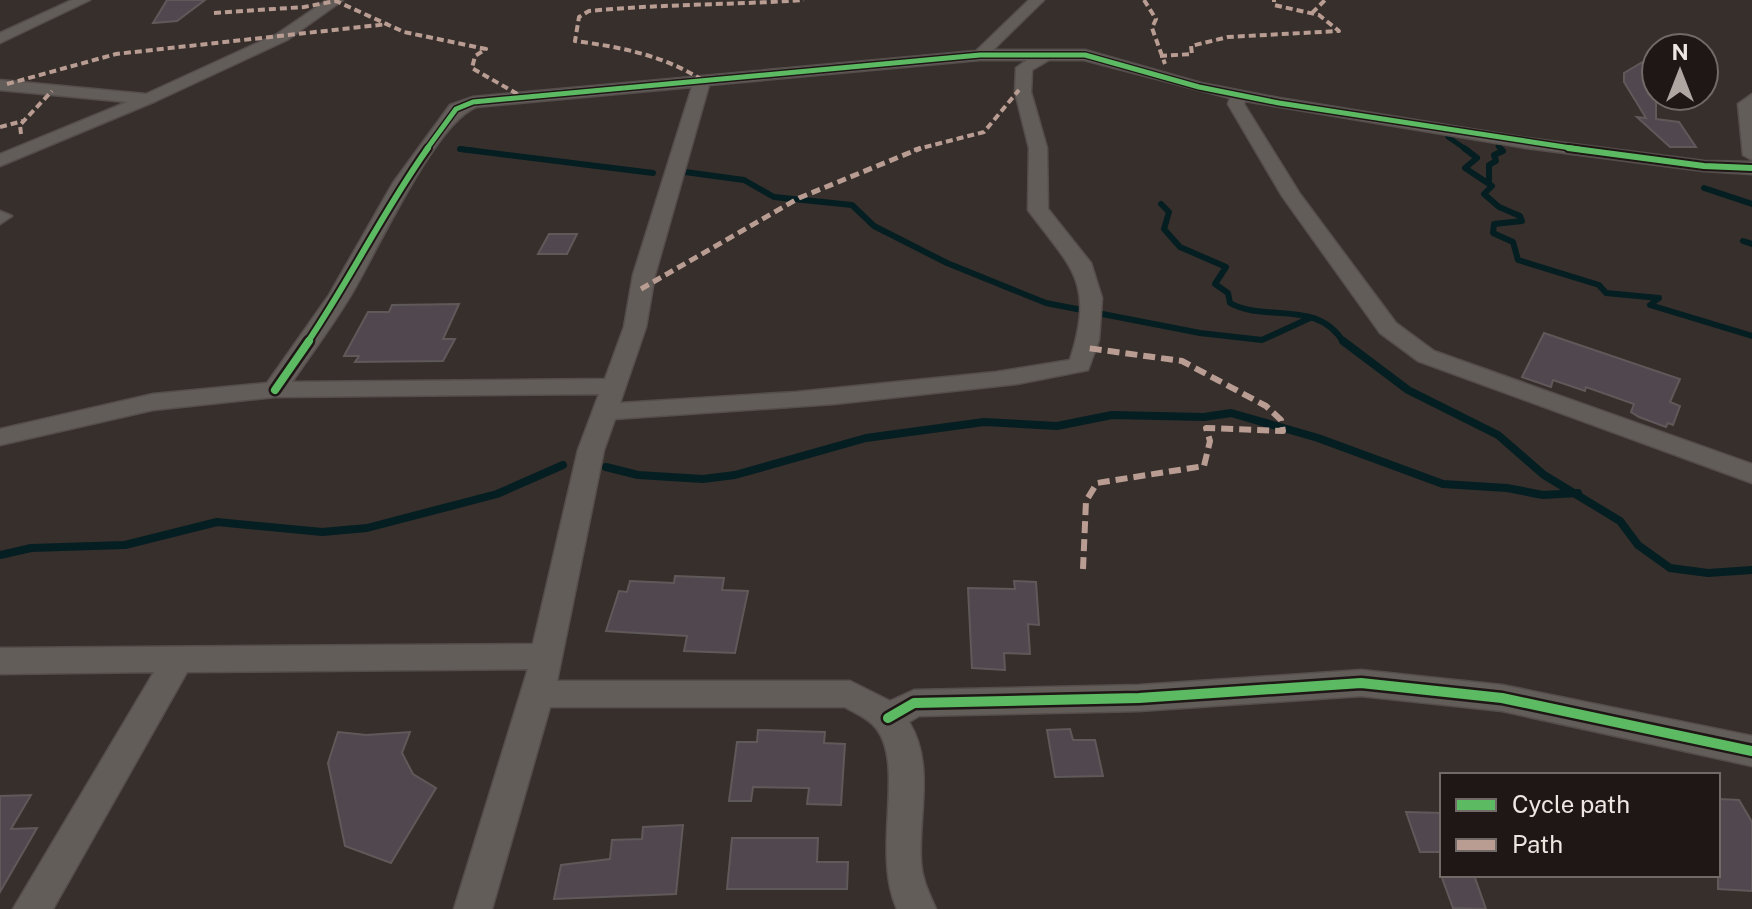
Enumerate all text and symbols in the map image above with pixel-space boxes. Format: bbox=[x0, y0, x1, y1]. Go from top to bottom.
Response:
north arrow bbox=[1640, 32, 1720, 112]
text: N bbox=[1671, 39, 1689, 65]
legend bbox=[1440, 773, 1720, 877]
text: Cycle path bbox=[1512, 790, 1630, 818]
text: Path bbox=[1512, 830, 1563, 858]

